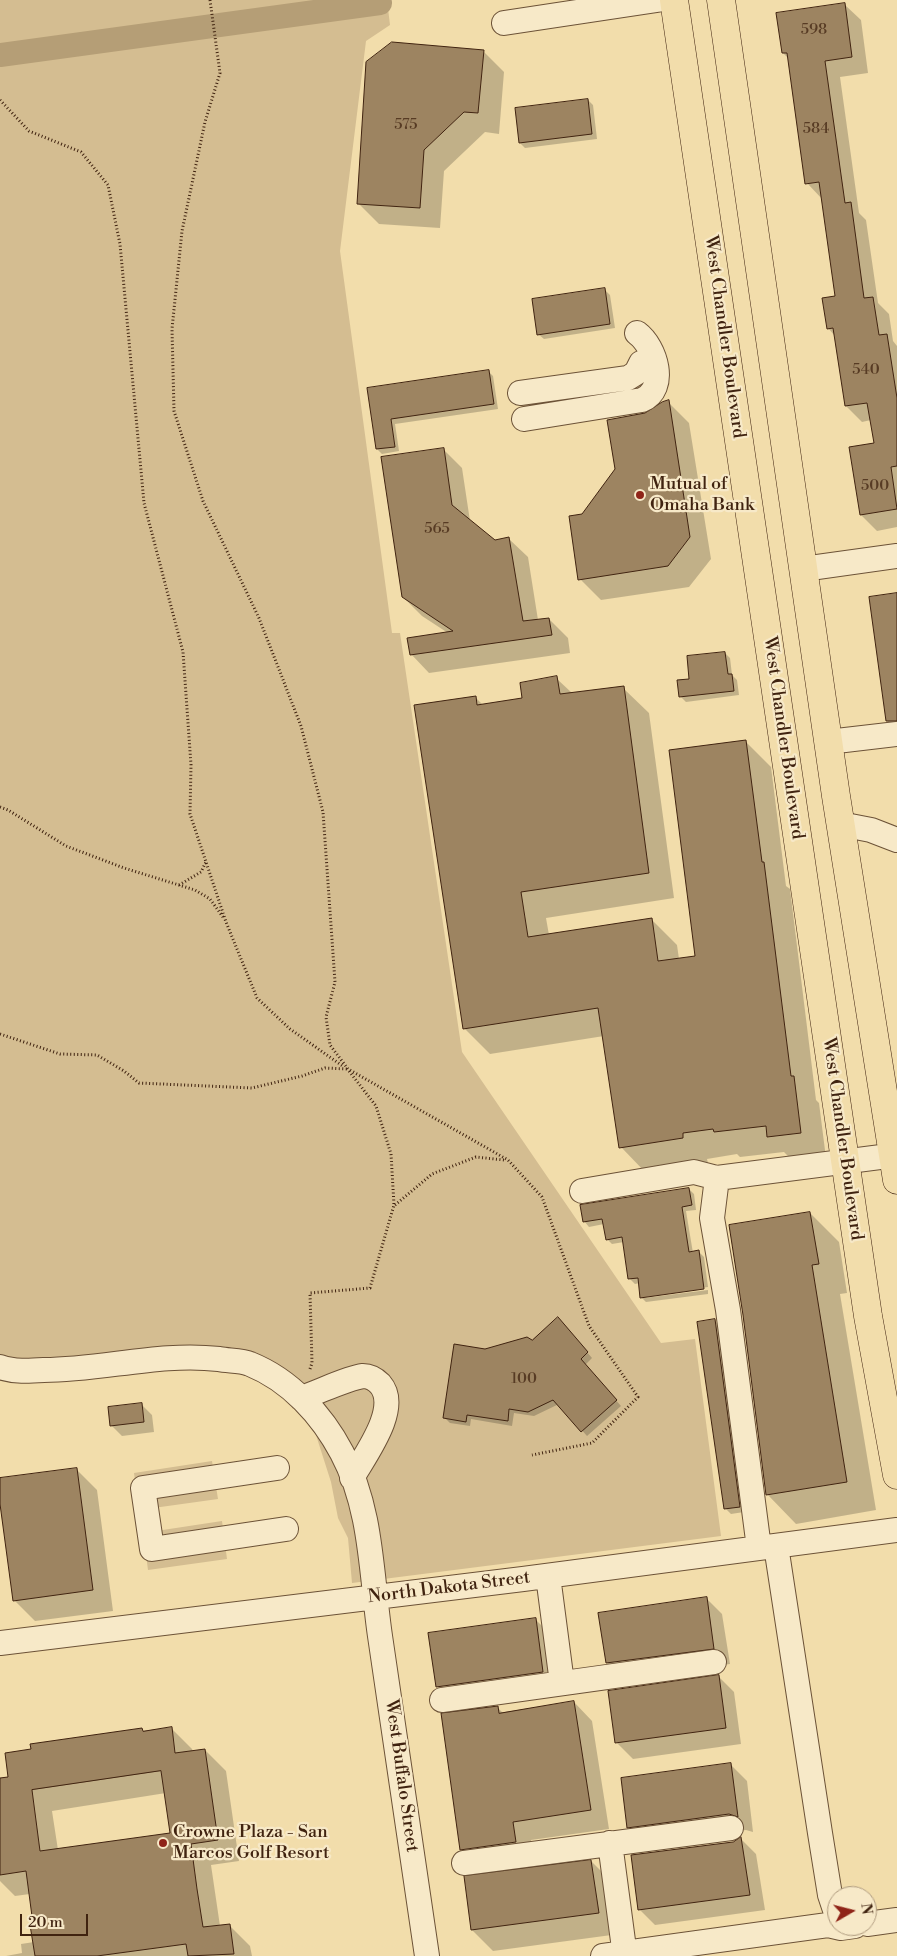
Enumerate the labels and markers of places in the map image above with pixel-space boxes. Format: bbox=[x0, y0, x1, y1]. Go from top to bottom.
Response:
place label: Mutual of Omaha Bank bbox=[650, 474, 754, 516]
marker: Mutual of Omaha Bank bbox=[634, 489, 646, 501]
place label: Crowne Plaza - San Marcos Golf Resort bbox=[173, 1822, 329, 1865]
marker: Crowne Plaza - San Marcos Golf Resort bbox=[157, 1837, 169, 1849]

